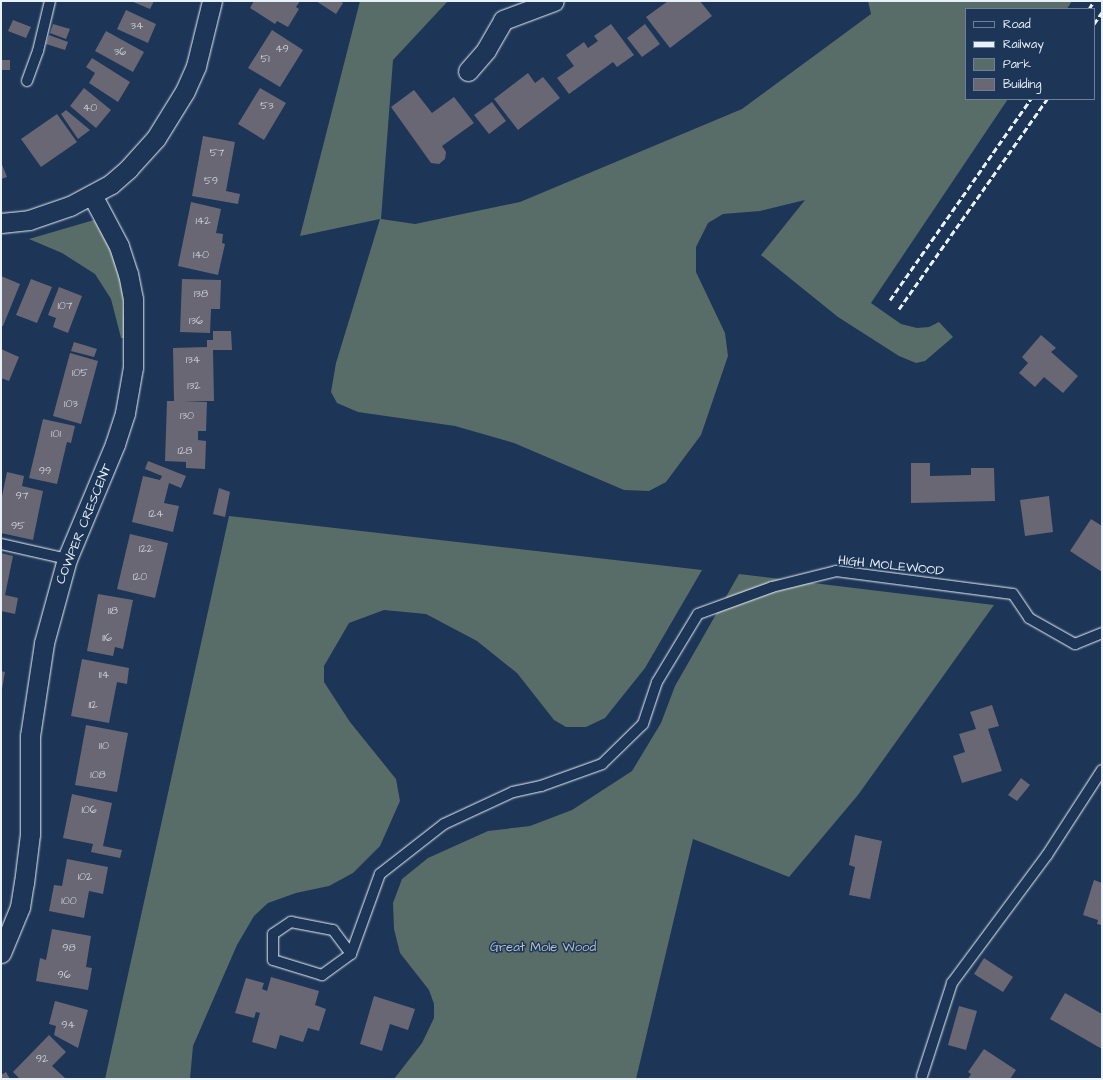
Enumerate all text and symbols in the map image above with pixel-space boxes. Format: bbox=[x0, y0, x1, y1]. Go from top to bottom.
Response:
legend bbox=[965, 8, 1095, 100]
text: Road bbox=[1003, 16, 1031, 33]
house number: 34 bbox=[130, 19, 144, 33]
text: Railway bbox=[1003, 36, 1044, 53]
house number: 49 bbox=[275, 42, 289, 56]
house number: 36 bbox=[114, 45, 126, 59]
house number: 51 bbox=[260, 52, 270, 66]
text: Park bbox=[1003, 56, 1031, 73]
text: Building bbox=[1003, 76, 1041, 93]
house number: 53 bbox=[260, 99, 274, 113]
house number: 40 bbox=[83, 101, 97, 115]
house number: 57 bbox=[210, 146, 224, 160]
house number: 59 bbox=[204, 174, 218, 188]
house number: 142 bbox=[195, 214, 211, 228]
house number: 140 bbox=[193, 248, 209, 262]
house number: 138 bbox=[194, 287, 208, 301]
house number: 107 bbox=[57, 299, 73, 313]
house number: 136 bbox=[189, 314, 203, 328]
house number: 134 bbox=[186, 353, 200, 367]
house number: 105 bbox=[72, 366, 88, 380]
house number: 132 bbox=[187, 379, 201, 393]
house number: 103 bbox=[64, 397, 78, 411]
house number: 130 bbox=[180, 409, 194, 423]
house number: 101 bbox=[51, 427, 61, 441]
house number: 128 bbox=[178, 444, 192, 458]
street label: COWPER CRESCENT bbox=[53, 462, 115, 586]
house number: 99 bbox=[39, 464, 51, 478]
house number: 97 bbox=[15, 489, 29, 503]
house number: 124 bbox=[148, 507, 164, 521]
house number: 95 bbox=[11, 519, 25, 533]
house number: 122 bbox=[139, 542, 153, 556]
street label: HIGH MOLEWOOD bbox=[837, 553, 945, 579]
house number: 120 bbox=[133, 570, 147, 584]
house number: 118 bbox=[108, 604, 118, 618]
house number: 116 bbox=[102, 631, 112, 645]
house number: 114 bbox=[99, 668, 109, 682]
house number: 112 bbox=[88, 698, 98, 712]
house number: 110 bbox=[99, 739, 109, 753]
house number: 108 bbox=[90, 768, 106, 782]
house number: 106 bbox=[81, 803, 97, 817]
house number: 102 bbox=[78, 870, 92, 884]
house number: 100 bbox=[61, 894, 77, 908]
park label: Great Mole Wood bbox=[490, 939, 596, 955]
house number: 98 bbox=[62, 941, 76, 955]
house number: 96 bbox=[57, 968, 71, 982]
house number: 94 bbox=[61, 1018, 75, 1032]
house number: 92 bbox=[36, 1052, 48, 1066]

